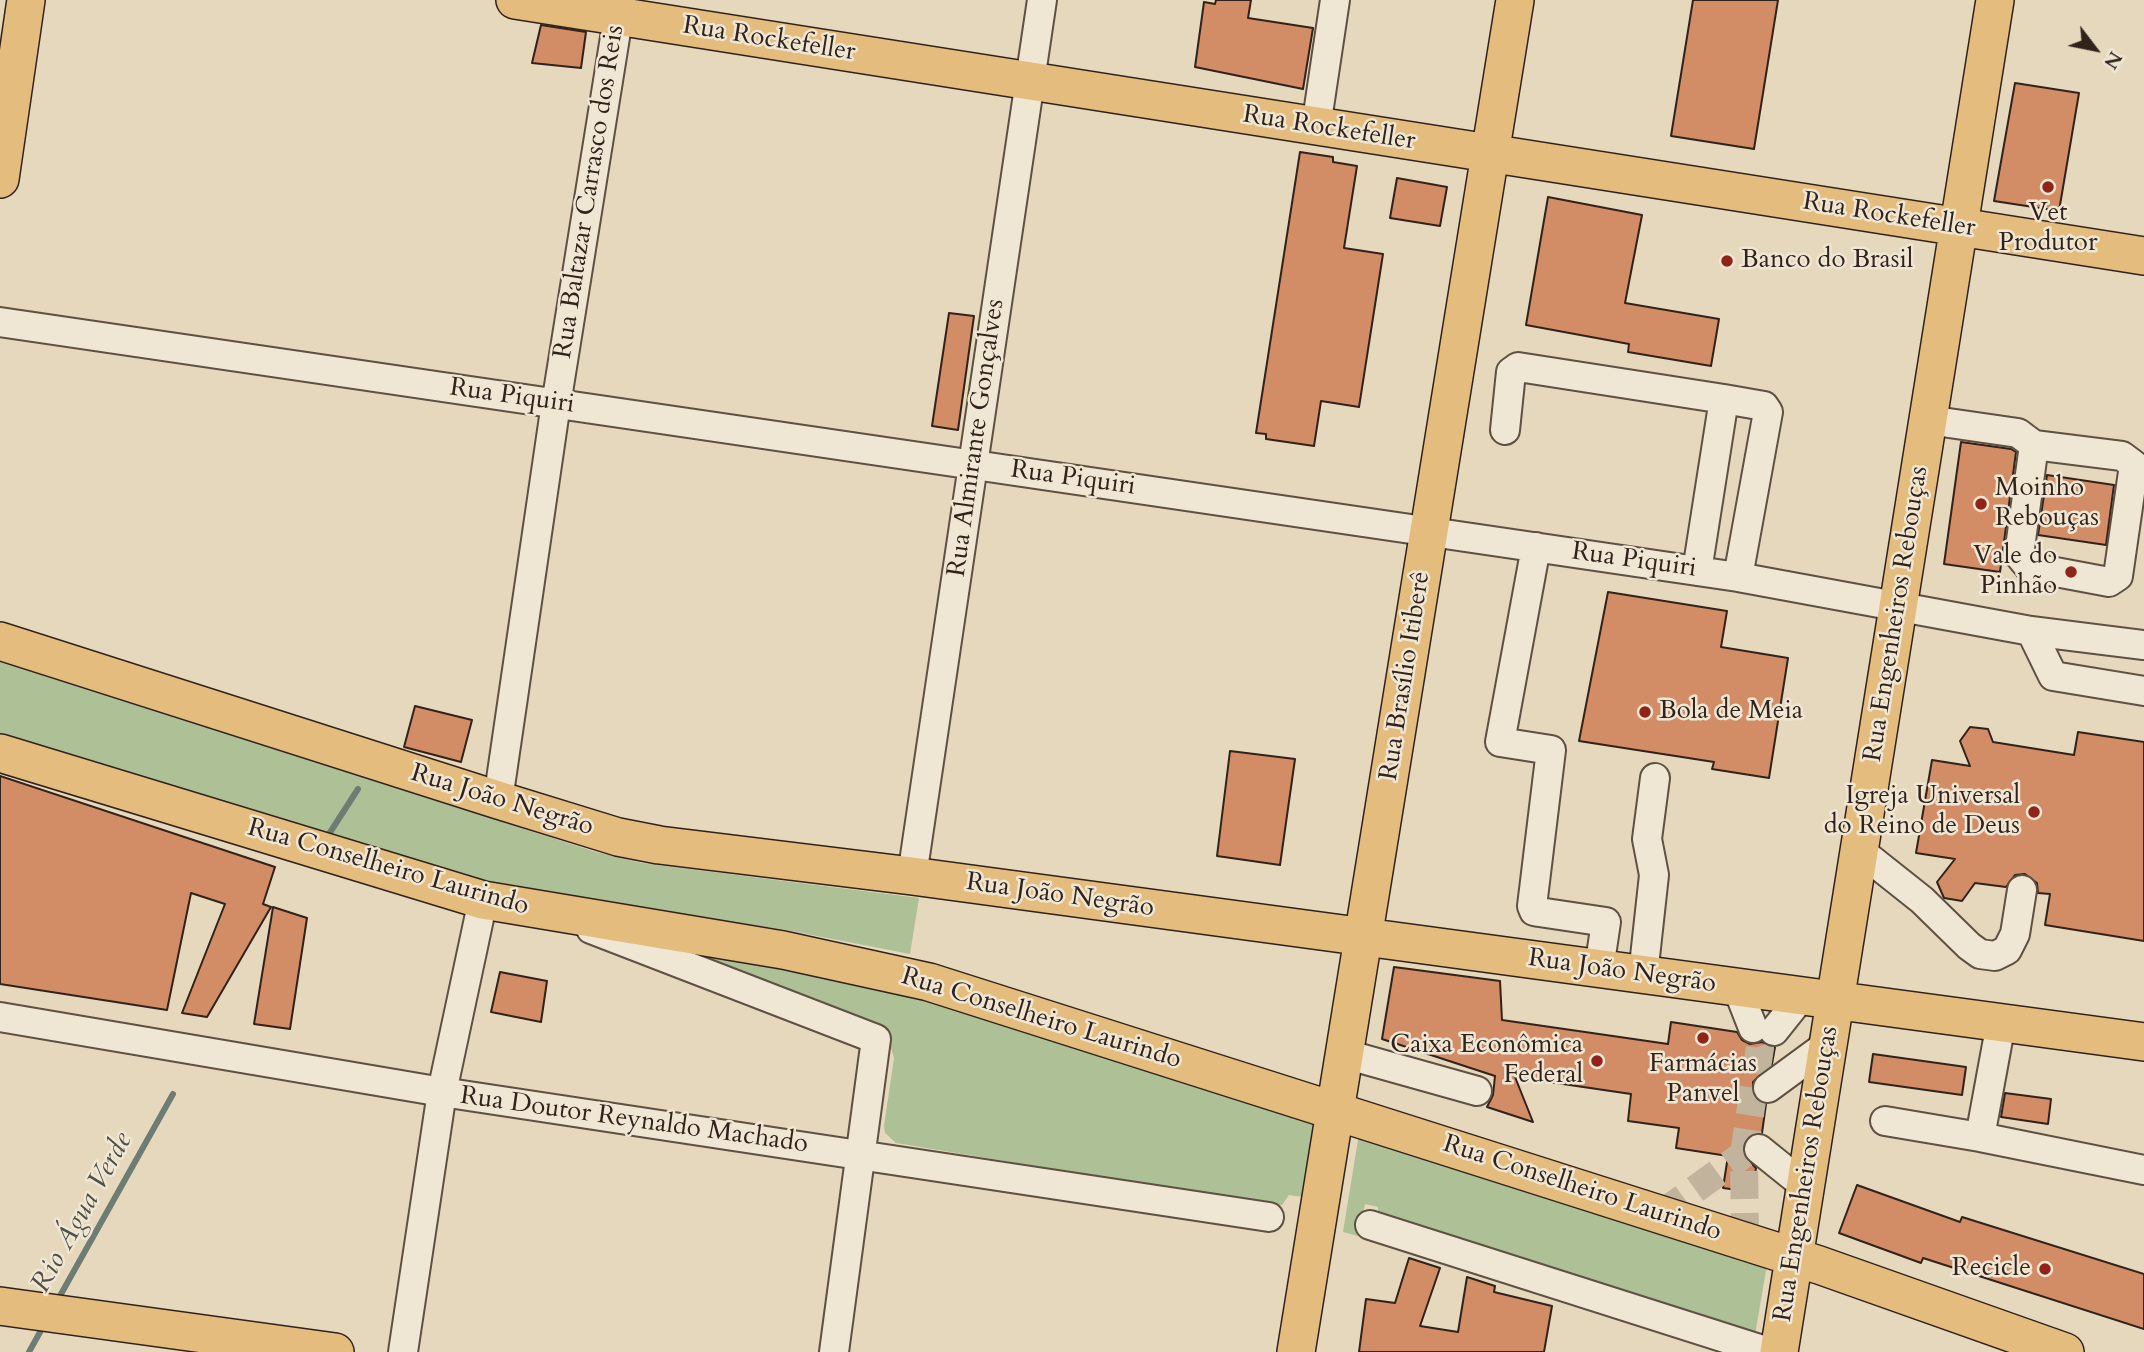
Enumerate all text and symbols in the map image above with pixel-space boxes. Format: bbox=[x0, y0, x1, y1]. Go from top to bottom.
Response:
street label: Rua Rockefeller bbox=[680, 11, 858, 69]
north arrow bbox=[2060, 14, 2130, 84]
street label: Rua Baltazar Carrasco dos Reis bbox=[548, 23, 632, 361]
text: N bbox=[2097, 46, 2128, 74]
street label: Rua Rockefeller bbox=[1240, 100, 1418, 158]
marker: Vet Produtor bbox=[2040, 179, 2056, 195]
street label: Rua Rockefeller bbox=[1800, 187, 1978, 245]
place label: Vet Produtor bbox=[1999, 198, 2097, 260]
place label: Banco do Brasil bbox=[1741, 245, 1913, 277]
marker: Banco do Brasil bbox=[1719, 253, 1735, 269]
street label: Rua Almirante Gonçalves bbox=[942, 297, 1012, 579]
street label: Rua Piquiri bbox=[448, 373, 576, 421]
street label: Rua Piquiri bbox=[1009, 455, 1137, 503]
street label: Rua Engenheiros Rebouças bbox=[1858, 464, 1936, 764]
place label: Moinho Rebouças bbox=[1995, 473, 2099, 534]
marker: Moinho Rebouças bbox=[1973, 496, 1989, 512]
street label: Rua Piquiri bbox=[1570, 537, 1698, 585]
place label: Vale do Pinhão bbox=[1973, 541, 2057, 602]
marker: Vale do Pinhão bbox=[2063, 564, 2079, 580]
street label: Rua Brasílio Itiberê bbox=[1374, 569, 1438, 783]
place label: Bola de Meia bbox=[1659, 696, 1803, 728]
marker: Bola de Meia bbox=[1637, 704, 1653, 720]
street label: Rua João Negrão bbox=[407, 758, 597, 844]
place label: Igreja Universal do Reino de Deus bbox=[1824, 781, 2020, 842]
marker: Igreja Universal do Reino de Deus bbox=[2026, 804, 2042, 820]
street label: Rua Conselheiro Laurindo bbox=[244, 813, 532, 923]
street label: Rua João Negrão bbox=[964, 867, 1156, 925]
street label: Rua João Negrão bbox=[1526, 943, 1718, 1001]
street label: Rua Conselheiro Laurindo bbox=[897, 962, 1185, 1076]
street label: Rua Engenheiros Rebouças bbox=[1768, 1024, 1846, 1324]
place label: Caixa Econômica Federal bbox=[1390, 1030, 1583, 1092]
marker: Farmácias Panvel bbox=[1695, 1030, 1711, 1046]
place label: Farmácias Panvel bbox=[1649, 1049, 1757, 1110]
marker: Caixa Econômica Federal bbox=[1589, 1053, 1605, 1069]
street label: Rua Doutor Reynaldo Machado bbox=[458, 1081, 810, 1161]
water label: Rio Água Verde bbox=[25, 1127, 141, 1299]
street label: Rua Conselheiro Laurindo bbox=[1439, 1129, 1725, 1249]
place label: Recicle bbox=[1952, 1253, 2031, 1285]
marker: Recicle bbox=[2037, 1261, 2053, 1277]

